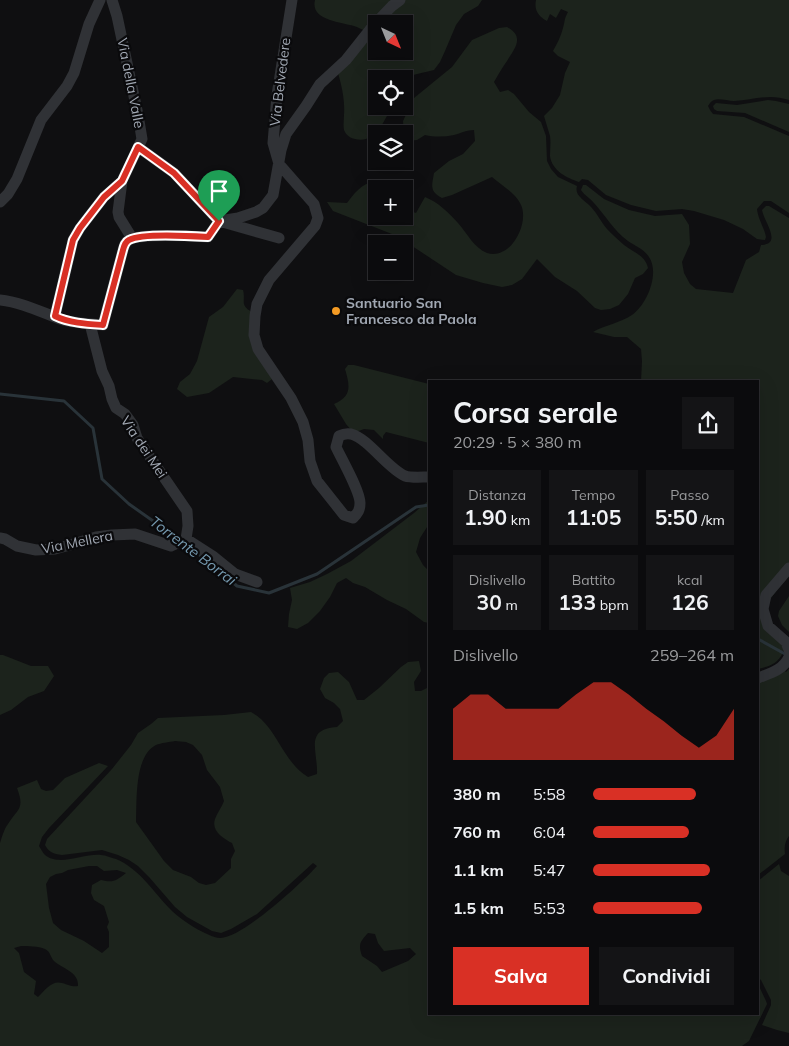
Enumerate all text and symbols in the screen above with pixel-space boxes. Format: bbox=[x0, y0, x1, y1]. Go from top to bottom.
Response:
north arrow bbox=[368, 15, 412, 60]
map controls bbox=[368, 15, 413, 280]
street label: Via della Valle bbox=[113, 36, 149, 130]
street label: Via Belvedere bbox=[266, 37, 294, 127]
button: locate bbox=[368, 70, 413, 115]
button: layers bbox=[368, 125, 413, 170]
pin bbox=[198, 170, 240, 221]
icon: arrive bbox=[205, 177, 233, 205]
button: + bbox=[368, 180, 413, 225]
button: − bbox=[368, 235, 413, 280]
place label: Santuario San Francesco da Paola bbox=[346, 294, 477, 328]
marker: Santuario San Francesco da Paola bbox=[330, 305, 342, 317]
text: Corsa serale bbox=[453, 395, 618, 430]
button: share bbox=[682, 397, 734, 449]
street label: Via dei Mei bbox=[117, 412, 171, 482]
text: 20:29 · 5 × 380 m bbox=[453, 432, 582, 452]
text: Distanza bbox=[468, 486, 526, 504]
text: Tempo bbox=[572, 486, 615, 504]
text: Passo bbox=[670, 486, 709, 504]
text: 1.90 bbox=[464, 504, 507, 530]
text: 11:05 bbox=[566, 504, 621, 530]
text: 5:50 bbox=[655, 504, 698, 530]
text: km bbox=[507, 511, 530, 529]
text: /km bbox=[698, 511, 725, 529]
water label: Torrente Borrai bbox=[146, 512, 241, 590]
street label: Via Mellera bbox=[40, 526, 114, 558]
text: Dislivello bbox=[469, 571, 526, 589]
text: Battito bbox=[572, 571, 615, 589]
text: kcal bbox=[677, 571, 703, 589]
text: 30 bbox=[477, 589, 502, 615]
text: 133 bbox=[558, 589, 596, 615]
text: 126 bbox=[671, 589, 709, 615]
text: m bbox=[502, 596, 518, 614]
text: bpm bbox=[596, 596, 629, 614]
text: Dislivello bbox=[453, 645, 518, 665]
text: 259–264 m bbox=[650, 645, 734, 665]
text: 380 m bbox=[453, 784, 501, 804]
text: 5:58 bbox=[533, 784, 565, 804]
text: 760 m bbox=[453, 822, 501, 842]
text: 6:04 bbox=[533, 822, 565, 842]
text: 1.1 km bbox=[453, 860, 504, 880]
text: 5:47 bbox=[533, 860, 565, 880]
text: 1.5 km bbox=[453, 898, 504, 918]
text: 5:53 bbox=[533, 898, 565, 918]
button: Salva bbox=[453, 947, 589, 1005]
button: Condividi bbox=[599, 947, 734, 1005]

